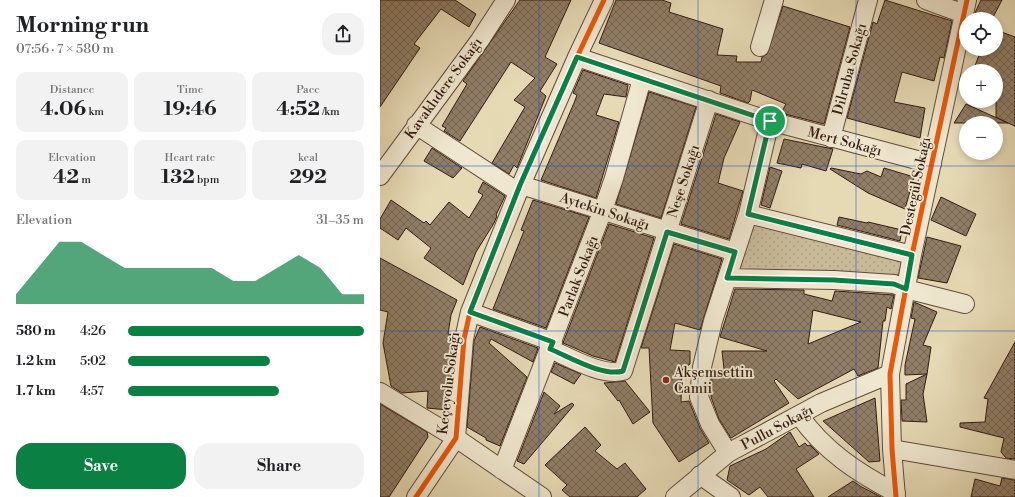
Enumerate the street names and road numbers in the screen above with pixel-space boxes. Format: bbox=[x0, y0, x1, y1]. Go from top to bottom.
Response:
street label: Dilruba Sokağı bbox=[829, 21, 871, 117]
street label: Kavaklıdere Sokağı bbox=[401, 34, 487, 143]
street label: Mert Sokağı bbox=[806, 123, 884, 161]
street label: Destegül Sokağı bbox=[897, 135, 935, 237]
street label: Neşe Sokağı bbox=[664, 142, 704, 220]
street label: Aytekin Sokağı bbox=[557, 189, 652, 235]
street label: Parlak Sokağı bbox=[555, 233, 603, 320]
street label: Keçeyolu Sokağı bbox=[434, 330, 464, 435]
street label: Pullu Sokağı bbox=[738, 401, 817, 454]

